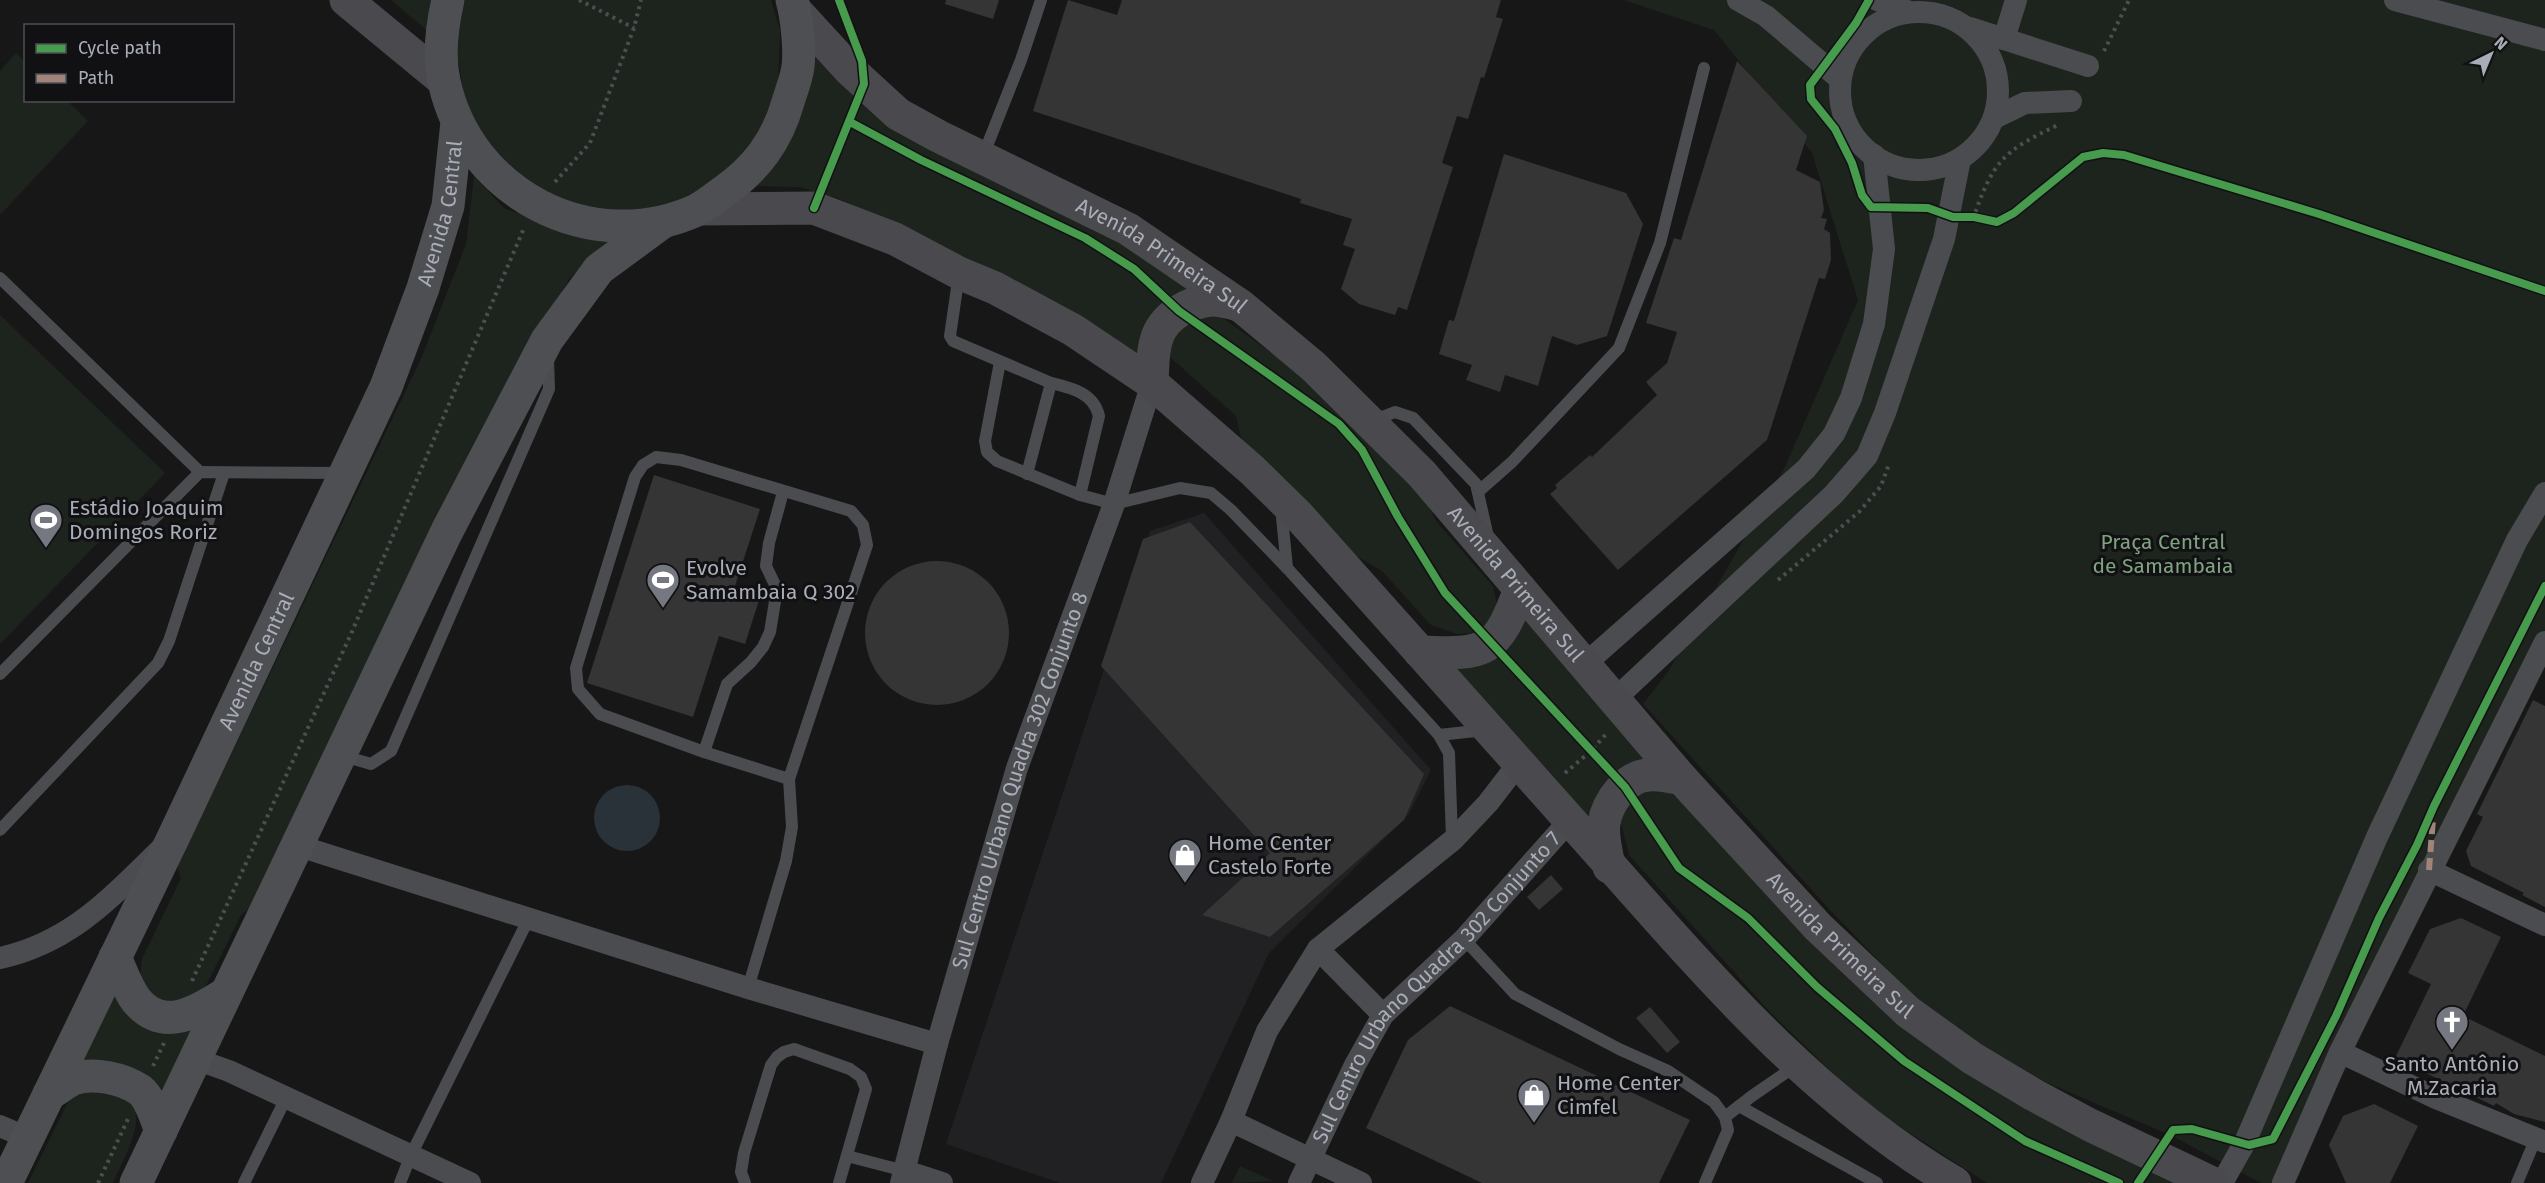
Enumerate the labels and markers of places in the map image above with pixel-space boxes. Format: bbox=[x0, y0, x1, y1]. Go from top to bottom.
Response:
place label: Estádio Joaquim Domingos Roriz bbox=[69, 495, 224, 545]
sports icon: Estádio Joaquim Domingos Roriz bbox=[28, 502, 64, 549]
place label: Evolve Samambaia Q 302 bbox=[686, 555, 855, 605]
sports icon: Evolve Samambaia Q 302 bbox=[645, 562, 681, 609]
place label: Home Center Castelo Forte bbox=[1208, 830, 1332, 880]
shop icon: Home Center Castelo Forte bbox=[1167, 837, 1203, 884]
church icon: Santo Antônio M.Zacaria bbox=[2434, 1004, 2470, 1051]
place label: Santo Antônio M.Zacaria bbox=[2385, 1051, 2519, 1101]
place label: Home Center Cimfel bbox=[1557, 1070, 1680, 1120]
shop icon: Home Center Cimfel bbox=[1516, 1077, 1552, 1124]

